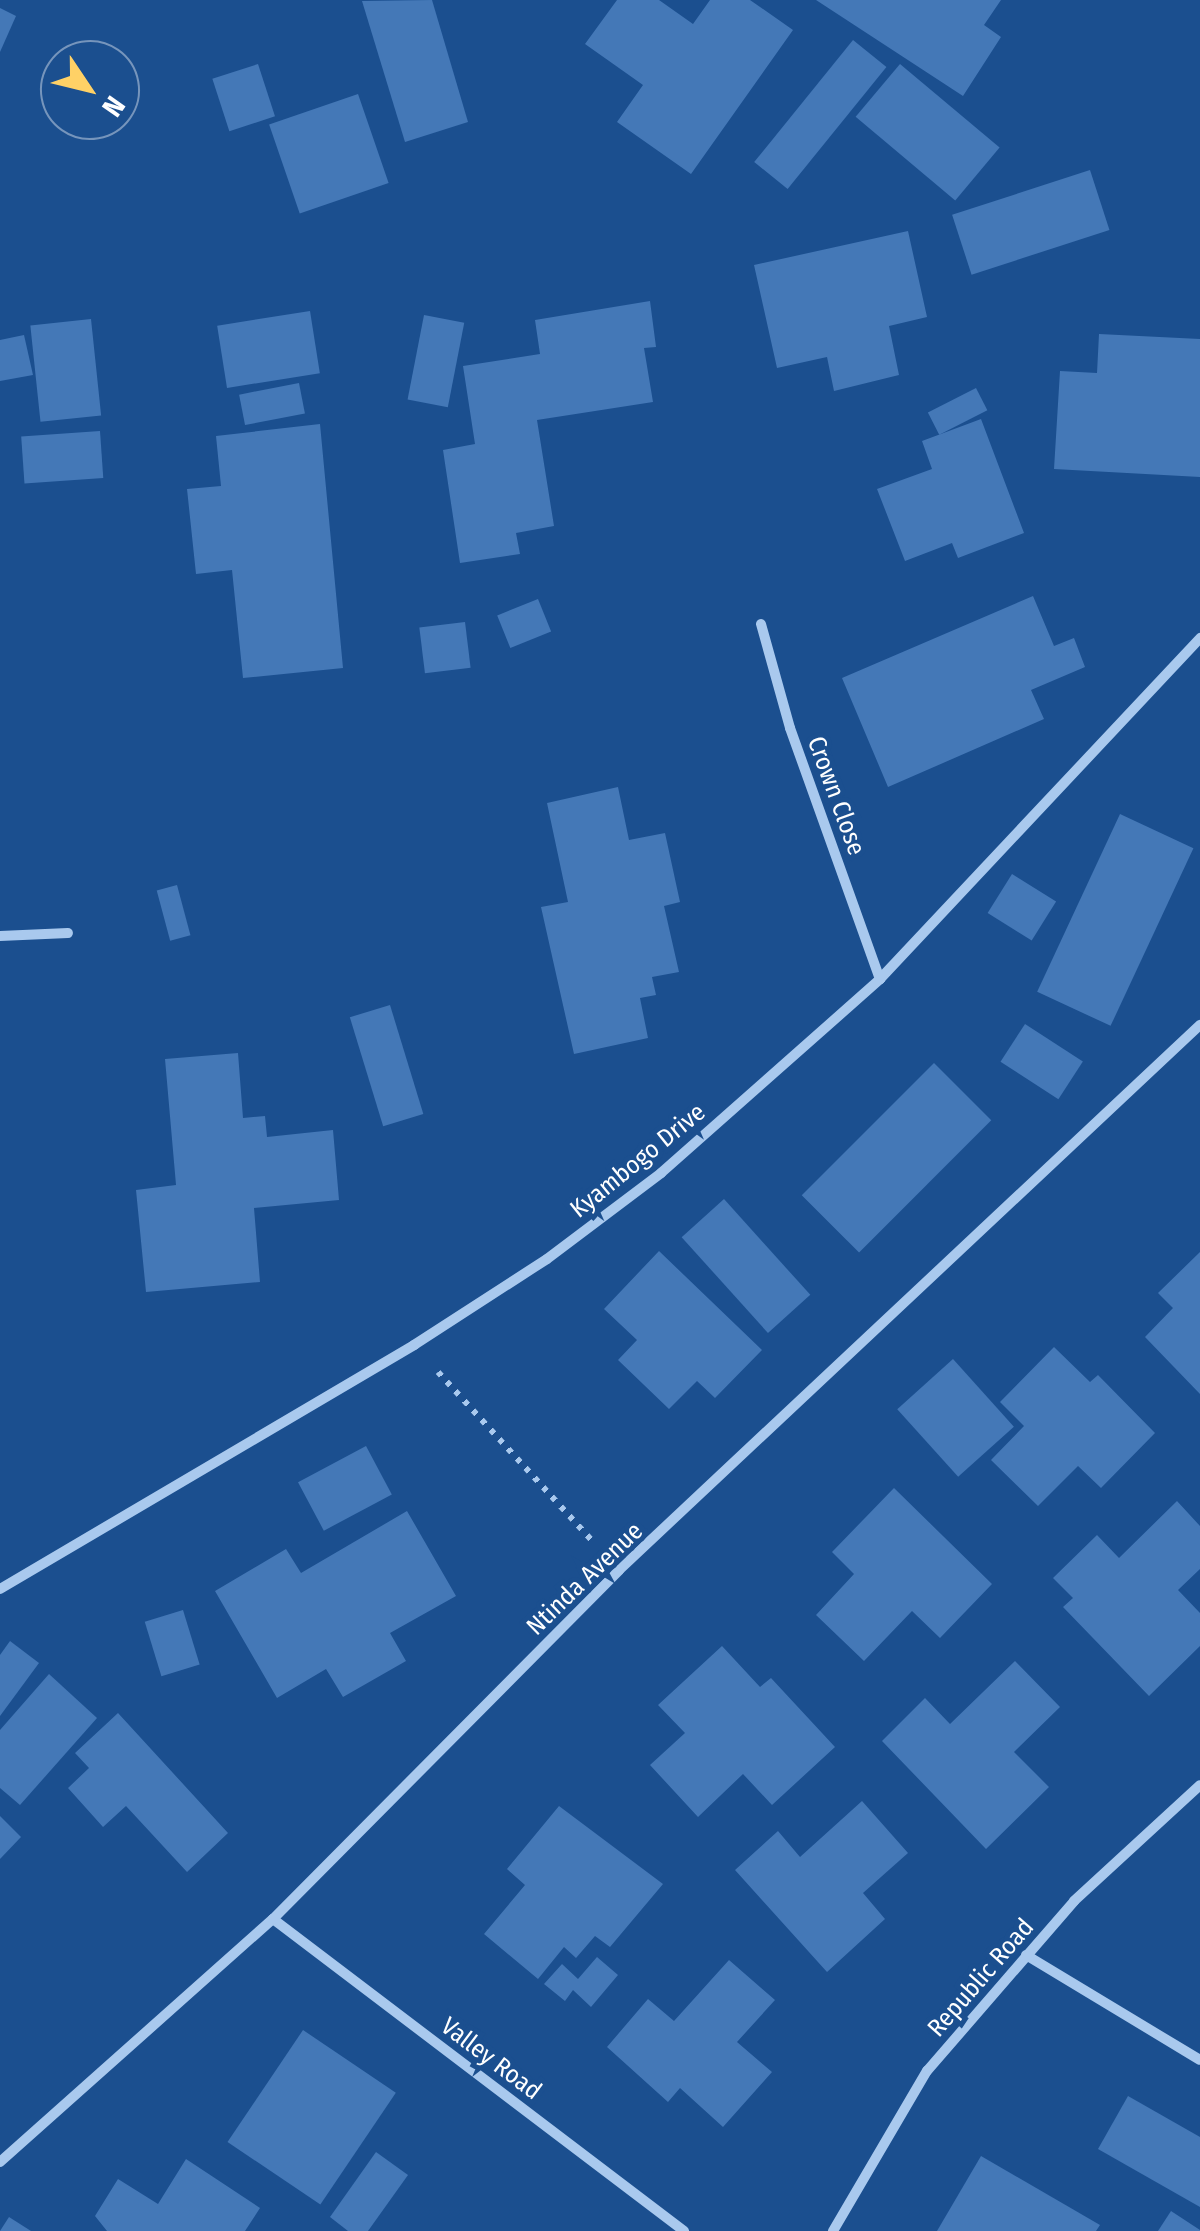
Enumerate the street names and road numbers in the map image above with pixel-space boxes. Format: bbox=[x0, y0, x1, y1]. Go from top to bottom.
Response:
street label: Crown Close bbox=[801, 733, 871, 859]
street label: Kyambogo Drive bbox=[564, 1097, 712, 1225]
street label: Ntinda Avenue bbox=[521, 1516, 649, 1642]
street label: Republic Road bbox=[922, 1913, 1040, 2043]
street label: Valley Road bbox=[435, 2012, 547, 2106]

